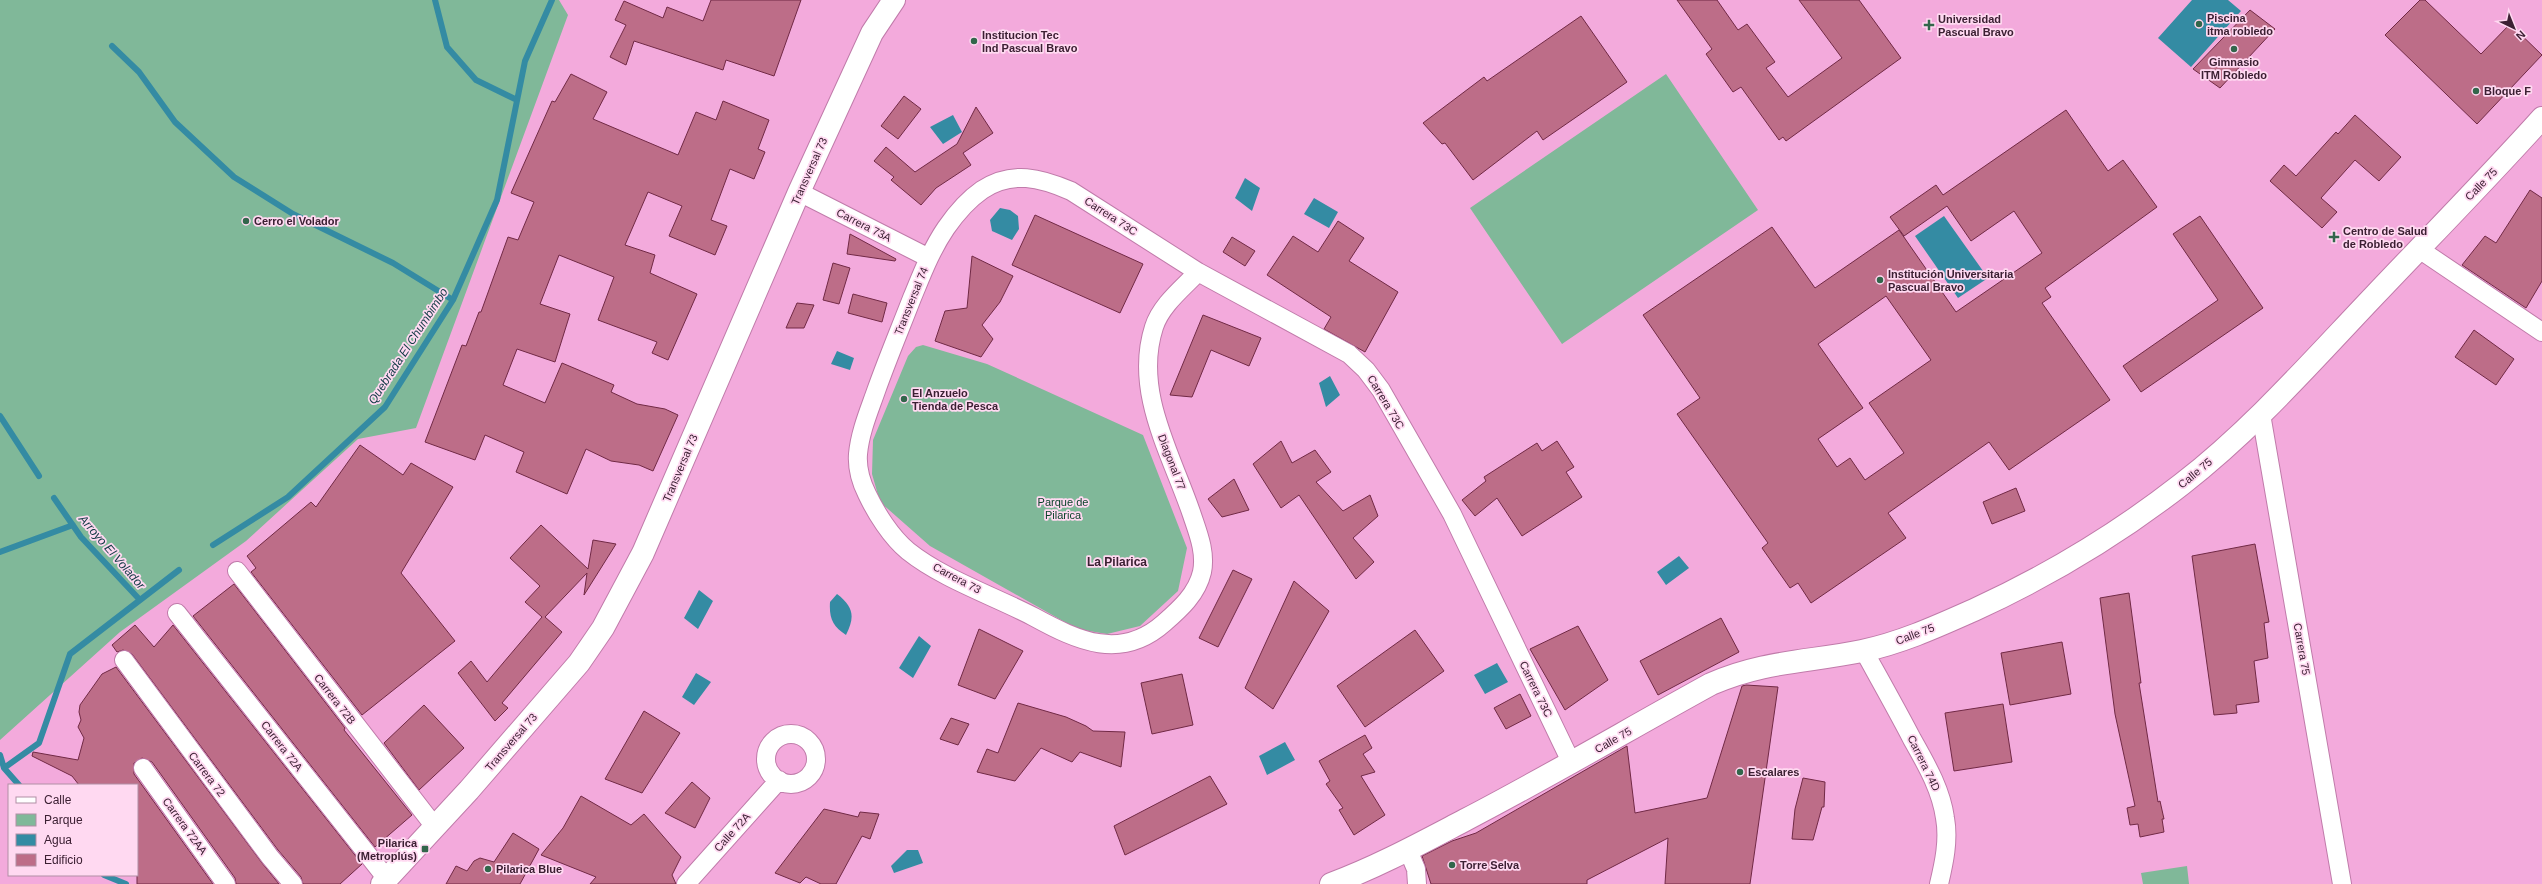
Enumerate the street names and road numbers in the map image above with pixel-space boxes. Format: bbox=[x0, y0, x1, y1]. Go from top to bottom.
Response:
street label: Transversal 73 bbox=[789, 136, 829, 206]
street label: Calle 75 bbox=[2463, 165, 2499, 203]
street label: Carrera 73C bbox=[1082, 194, 1140, 238]
street label: Carrera 73A bbox=[835, 206, 894, 244]
street label: Transversal 74 bbox=[892, 265, 930, 337]
street label: Carrera 73C bbox=[1365, 373, 1407, 431]
street label: Transversal 73 bbox=[660, 432, 700, 504]
street label: Diagonal 77 bbox=[1156, 432, 1188, 492]
street label: Calle 75 bbox=[2176, 455, 2214, 491]
street label: Carrera 73 bbox=[931, 560, 983, 596]
street label: Calle 75 bbox=[1894, 621, 1936, 647]
street label: Carrera 75 bbox=[2292, 622, 2312, 676]
street label: Carrera 73C bbox=[1517, 659, 1555, 719]
street label: Carrera 72B bbox=[312, 672, 358, 726]
street label: Transversal 73 bbox=[483, 711, 539, 773]
street label: Carrera 72A bbox=[259, 719, 306, 774]
street label: Calle 75 bbox=[1593, 725, 1633, 755]
street label: Carrera 74D bbox=[1905, 733, 1943, 793]
street label: Carrera 72 bbox=[186, 749, 228, 799]
street label: Carrera 72AA bbox=[160, 795, 210, 857]
street label: Calle 72A bbox=[712, 810, 753, 854]

